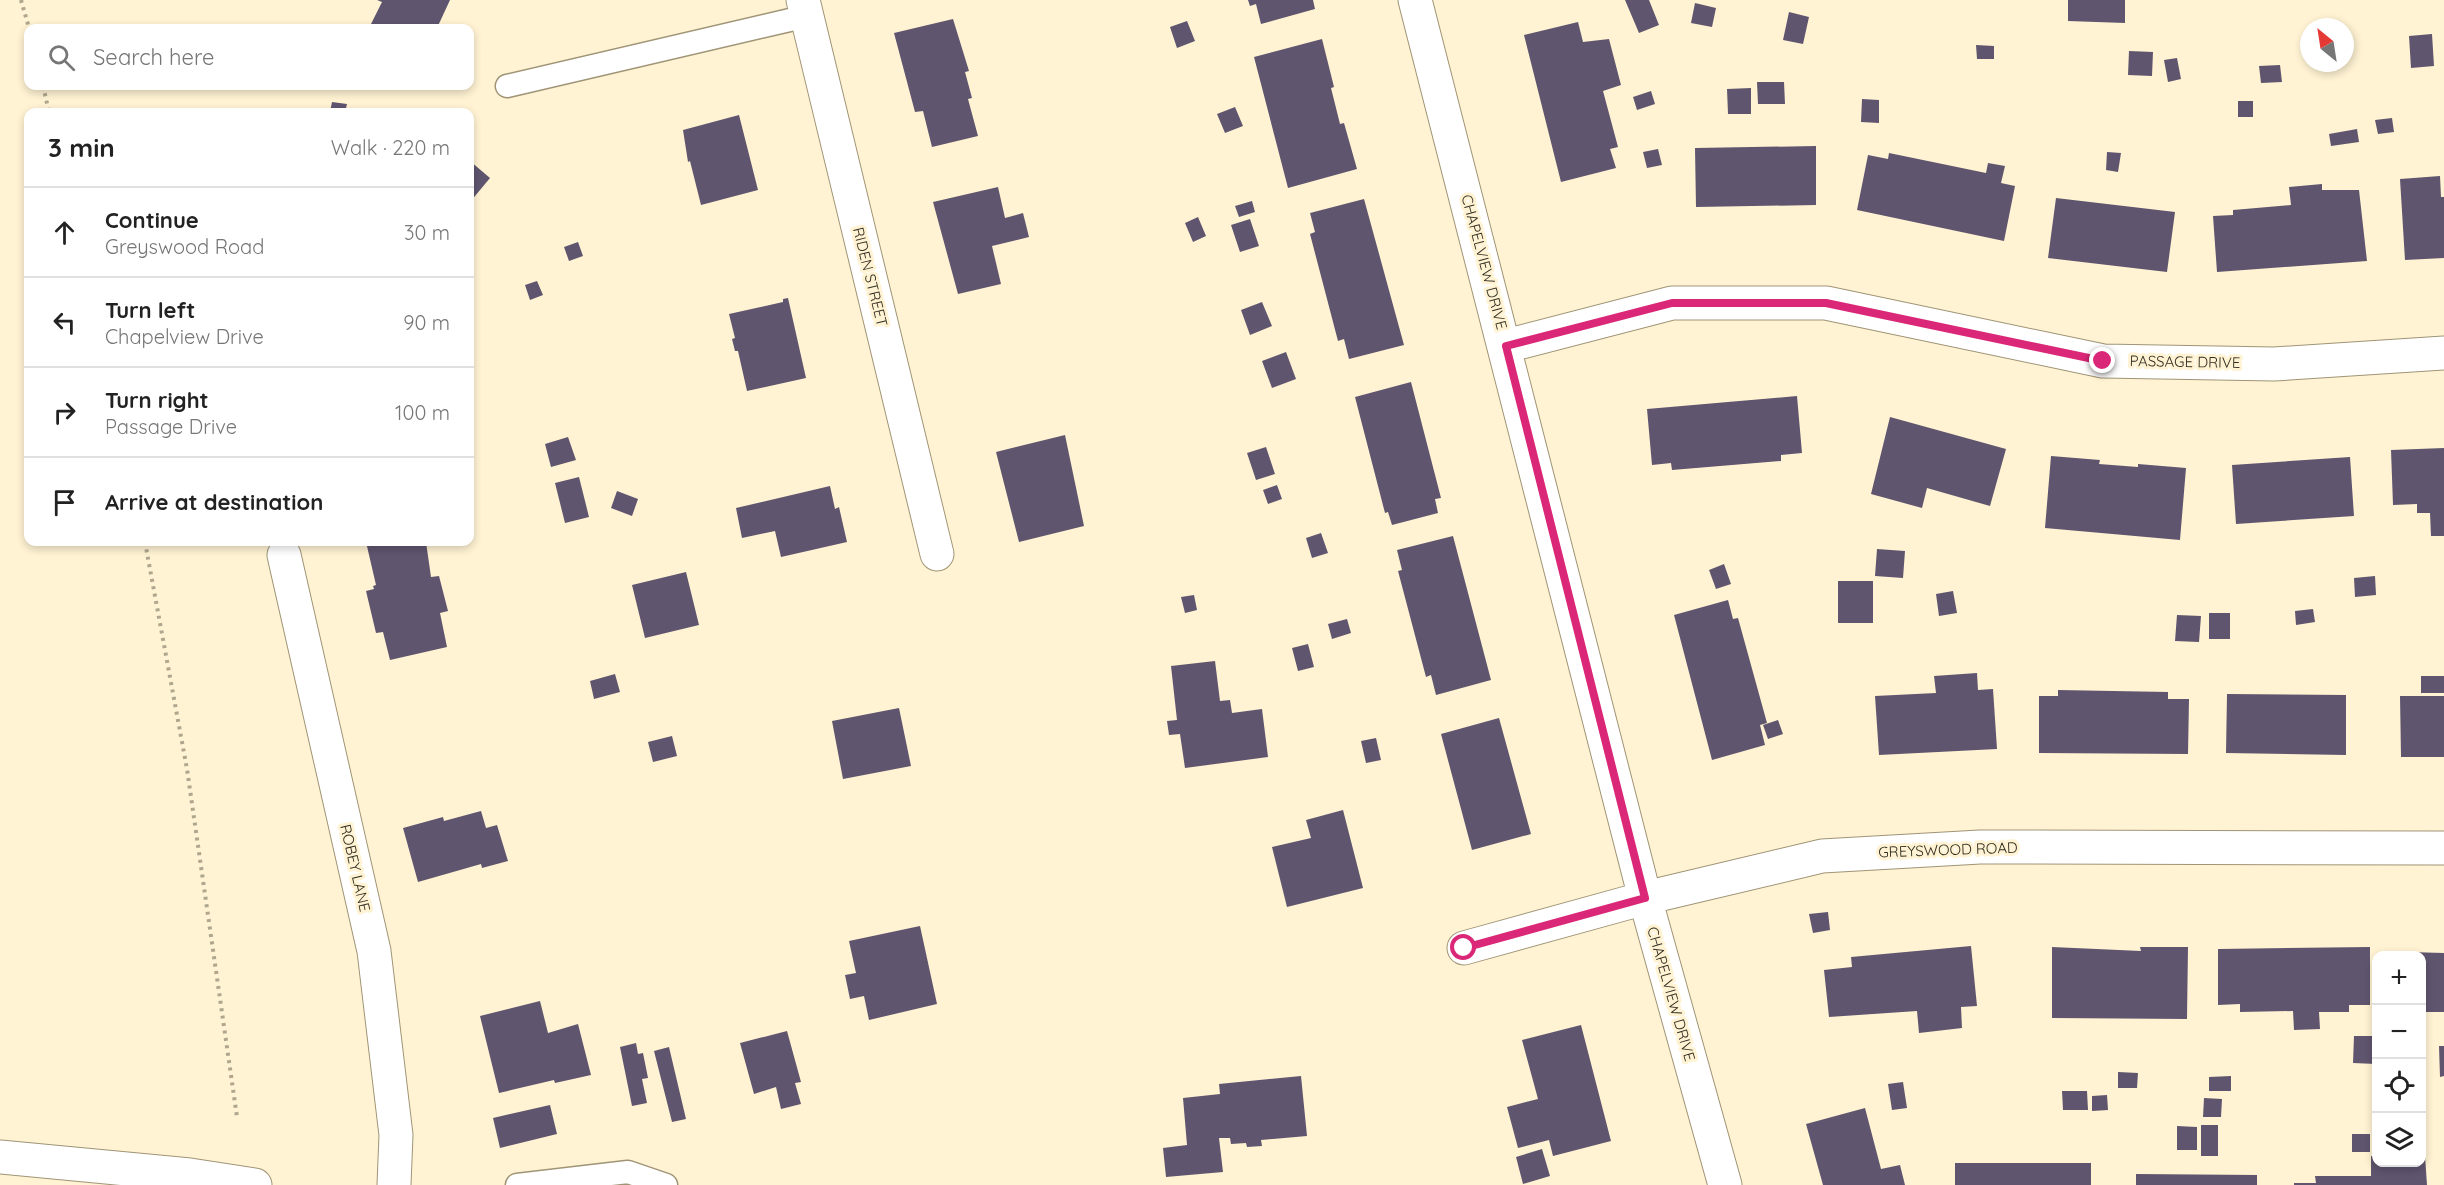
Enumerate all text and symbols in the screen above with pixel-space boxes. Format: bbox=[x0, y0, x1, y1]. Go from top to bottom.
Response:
north arrow bbox=[2300, 18, 2354, 72]
search box bbox=[24, 24, 474, 90]
icon: search bbox=[45, 41, 78, 74]
text: Search here bbox=[93, 43, 214, 71]
text: 3 min bbox=[48, 131, 115, 164]
text: Walk · 220 m bbox=[331, 135, 450, 160]
street label: CHAPELVIEW DRIVE bbox=[1457, 192, 1512, 331]
text: Continue bbox=[105, 206, 199, 234]
icon: ahead bbox=[48, 216, 81, 249]
text: 30 m bbox=[404, 220, 450, 245]
street label: RIDEN STREET bbox=[849, 225, 892, 329]
text: Greyswood Road bbox=[105, 234, 264, 259]
text: Turn left bbox=[105, 296, 195, 324]
icon: left bbox=[48, 306, 81, 339]
text: 90 m bbox=[403, 310, 450, 335]
text: Chapelview Drive bbox=[105, 324, 264, 349]
route end bbox=[2089, 347, 2115, 373]
street label: PASSAGE DRIVE bbox=[2130, 351, 2240, 372]
text: Turn right bbox=[105, 386, 209, 414]
icon: right bbox=[48, 396, 81, 429]
text: 100 m bbox=[395, 400, 450, 425]
text: Passage Drive bbox=[105, 414, 237, 439]
icon: arrive bbox=[48, 486, 81, 519]
text: Arrive at destination bbox=[105, 488, 323, 516]
street label: ROBEY LANE bbox=[336, 822, 375, 914]
street label: GREYSWOOD ROAD bbox=[1878, 838, 2018, 861]
street label: CHAPELVIEW DRIVE bbox=[1643, 924, 1700, 1063]
route start bbox=[1450, 934, 1476, 960]
map controls bbox=[2372, 951, 2426, 1167]
button: + bbox=[2372, 951, 2426, 1005]
button: − bbox=[2372, 1005, 2426, 1059]
button: locate bbox=[2372, 1059, 2426, 1113]
button: layers bbox=[2372, 1113, 2426, 1167]

